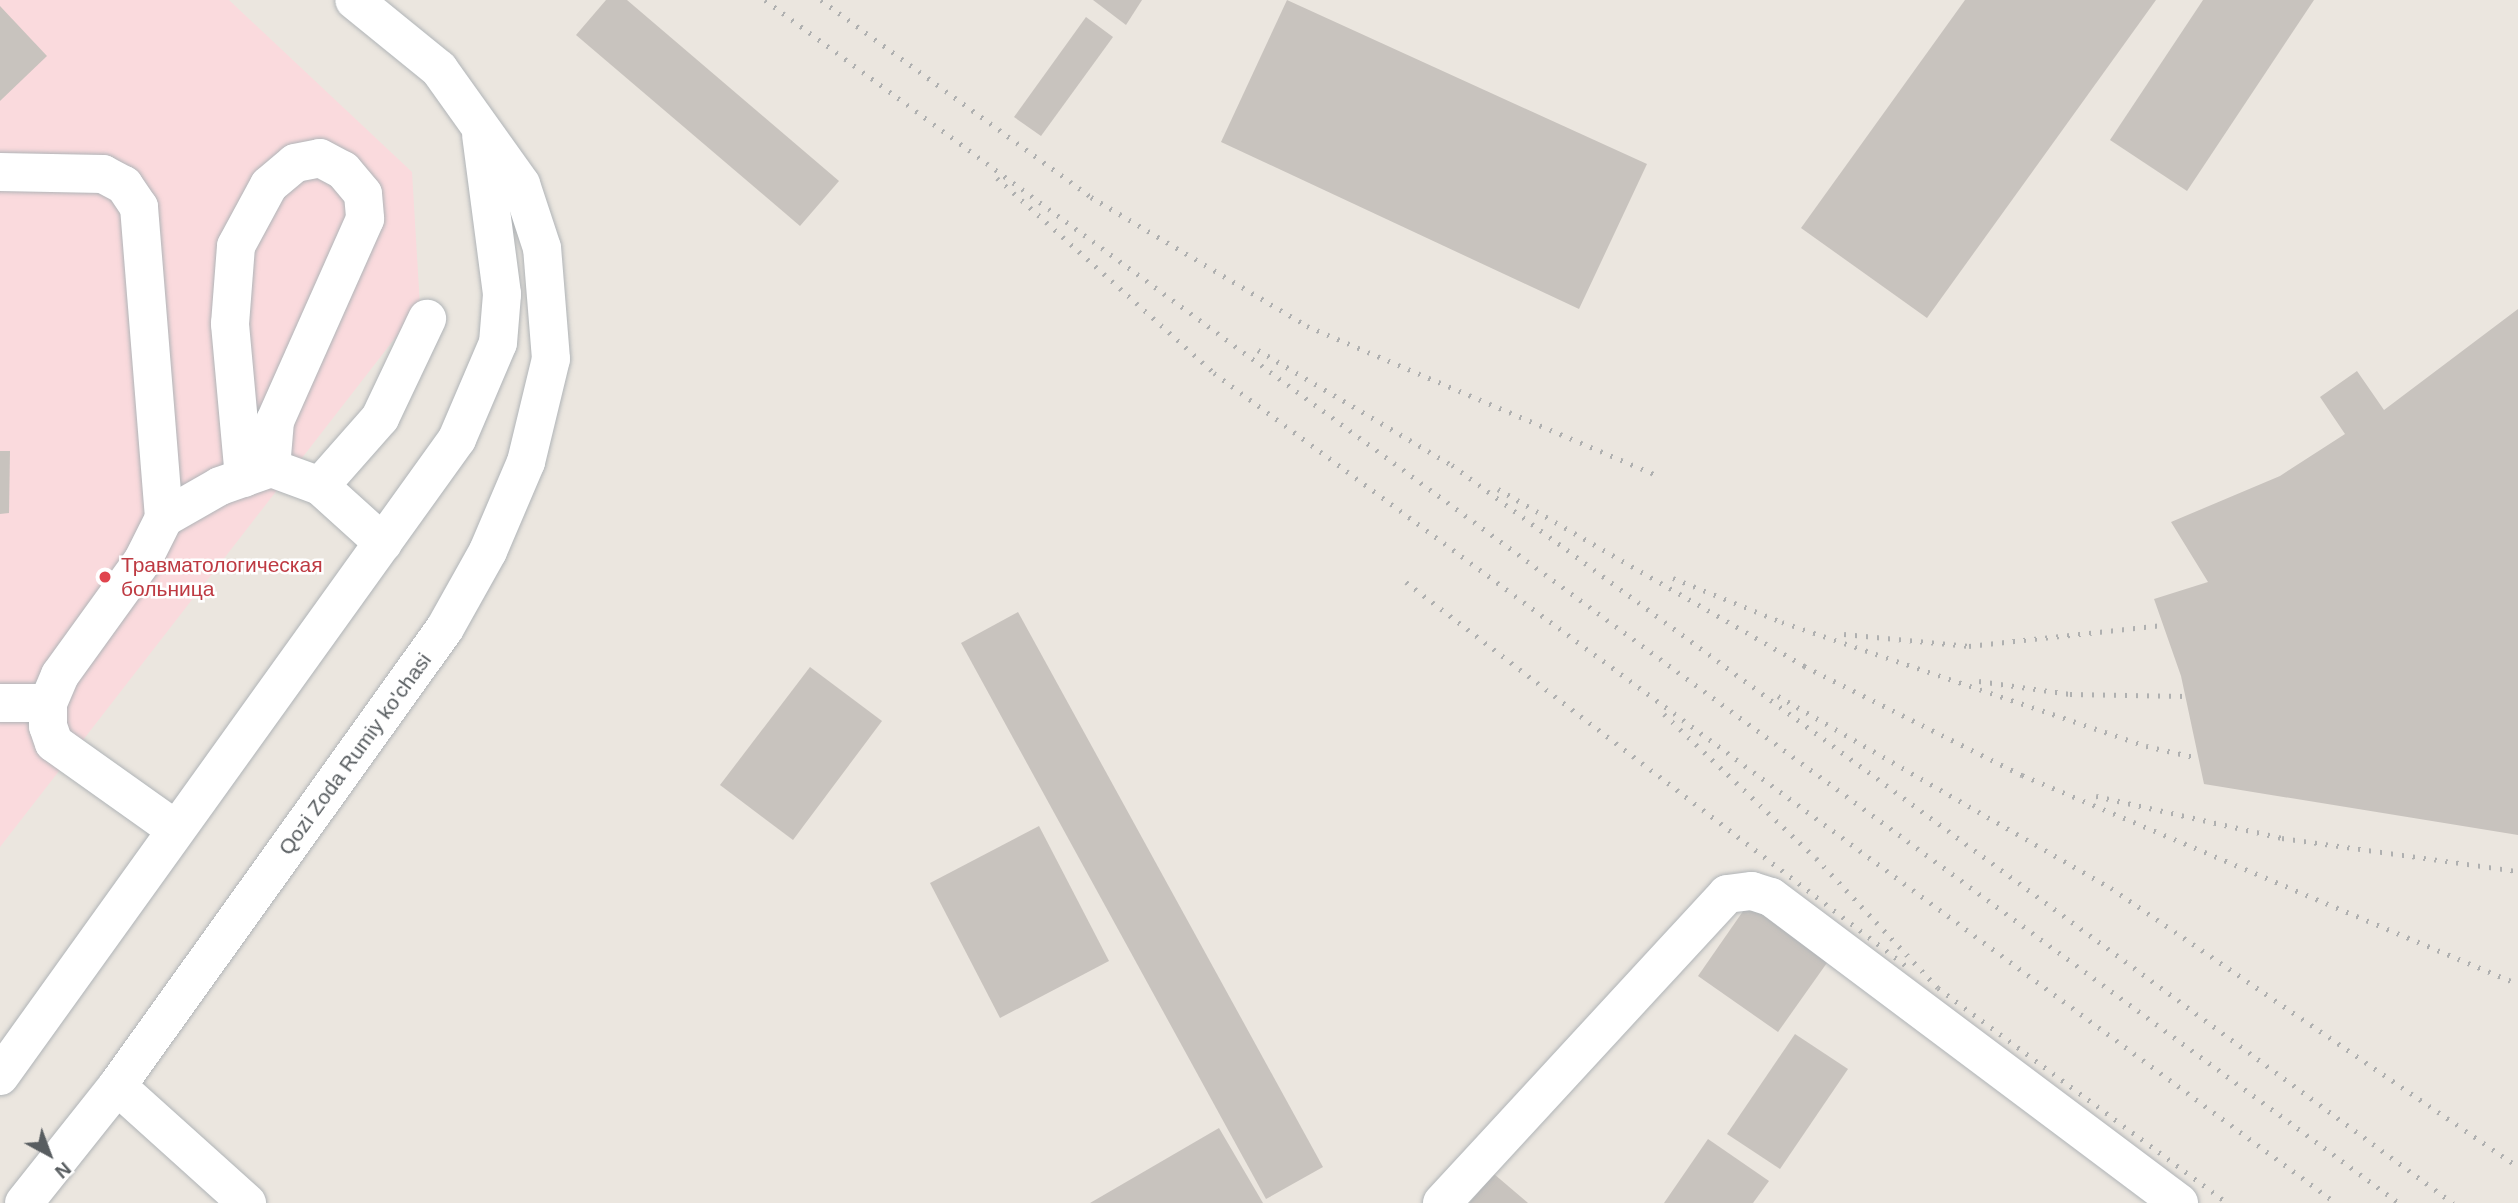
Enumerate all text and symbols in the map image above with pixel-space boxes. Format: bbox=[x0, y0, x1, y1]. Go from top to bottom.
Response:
place label: Травматологическая больница bbox=[121, 552, 323, 602]
marker: Травматологическая больница bbox=[95, 567, 115, 587]
street label: Qozi Zoda Rumiy ko'chasi bbox=[273, 648, 437, 860]
north arrow bbox=[14, 1119, 84, 1189]
text: N bbox=[51, 1158, 75, 1183]

